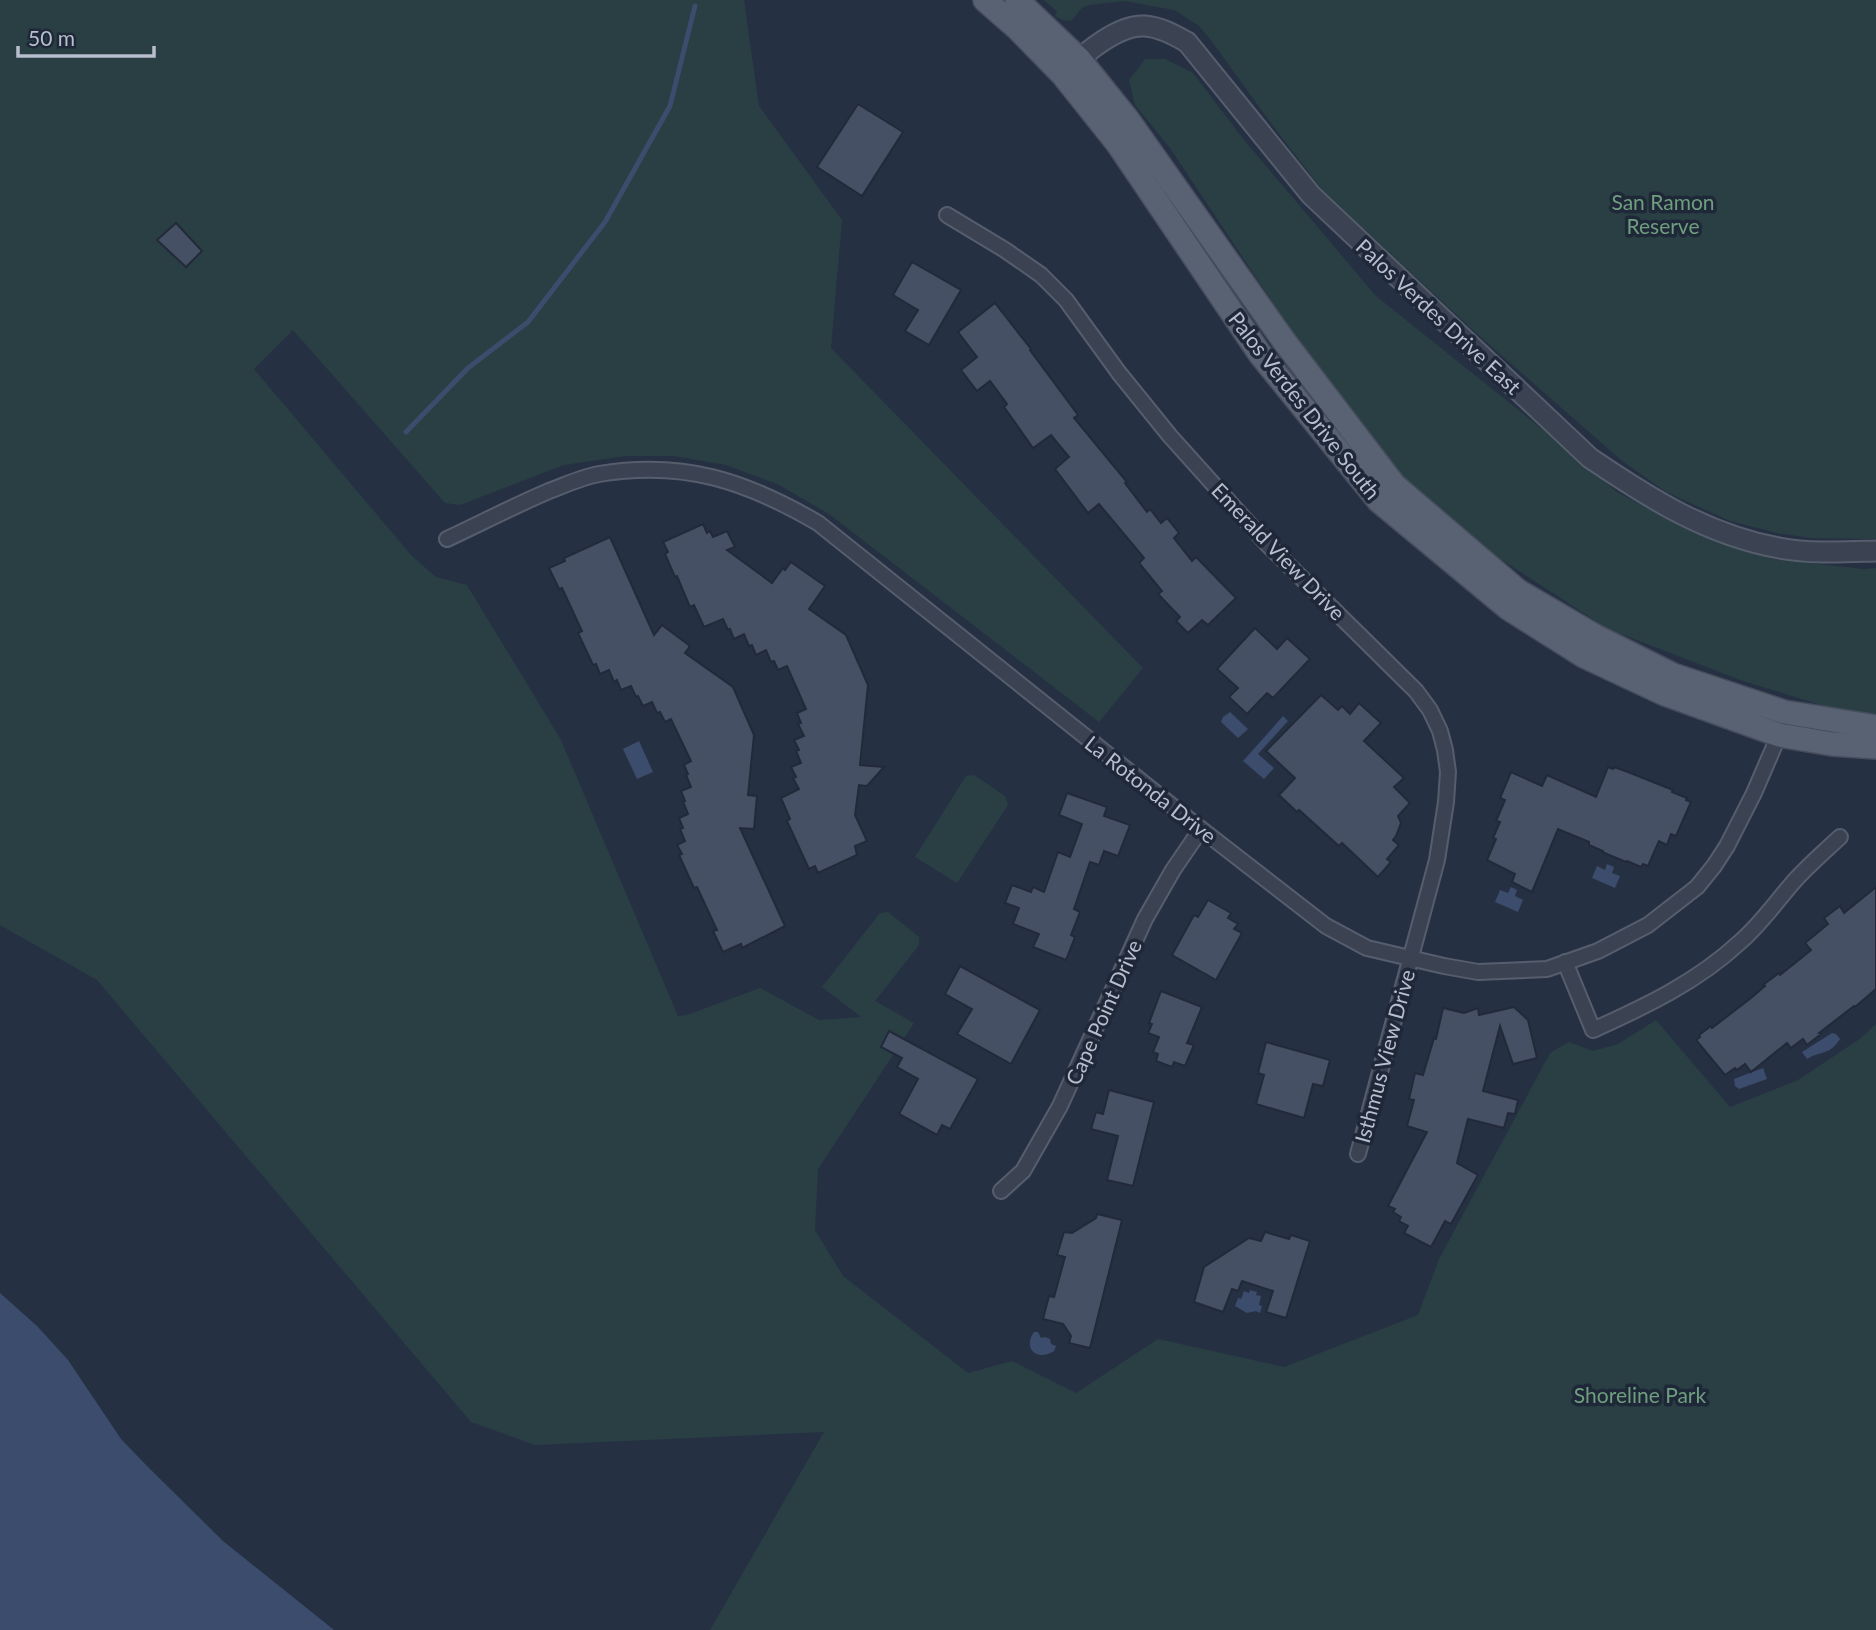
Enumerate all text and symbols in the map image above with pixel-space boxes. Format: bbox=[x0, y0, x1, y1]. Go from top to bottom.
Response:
scale bar bbox=[18, 14, 154, 58]
text: 50 m bbox=[28, 25, 75, 50]
park label: San Ramon Reserve bbox=[1611, 189, 1715, 238]
street label: Palos Verdes Drive East bbox=[1351, 233, 1527, 399]
street label: Palos Verdes Drive South bbox=[1224, 306, 1386, 504]
street label: Emerald View Drive bbox=[1207, 477, 1351, 625]
street label: La Rotonda Drive bbox=[1080, 730, 1222, 848]
street label: Cape Point Drive bbox=[1060, 936, 1146, 1088]
street label: Isthmus View Drive bbox=[1349, 967, 1419, 1145]
park label: Shoreline Park bbox=[1574, 1382, 1707, 1407]

